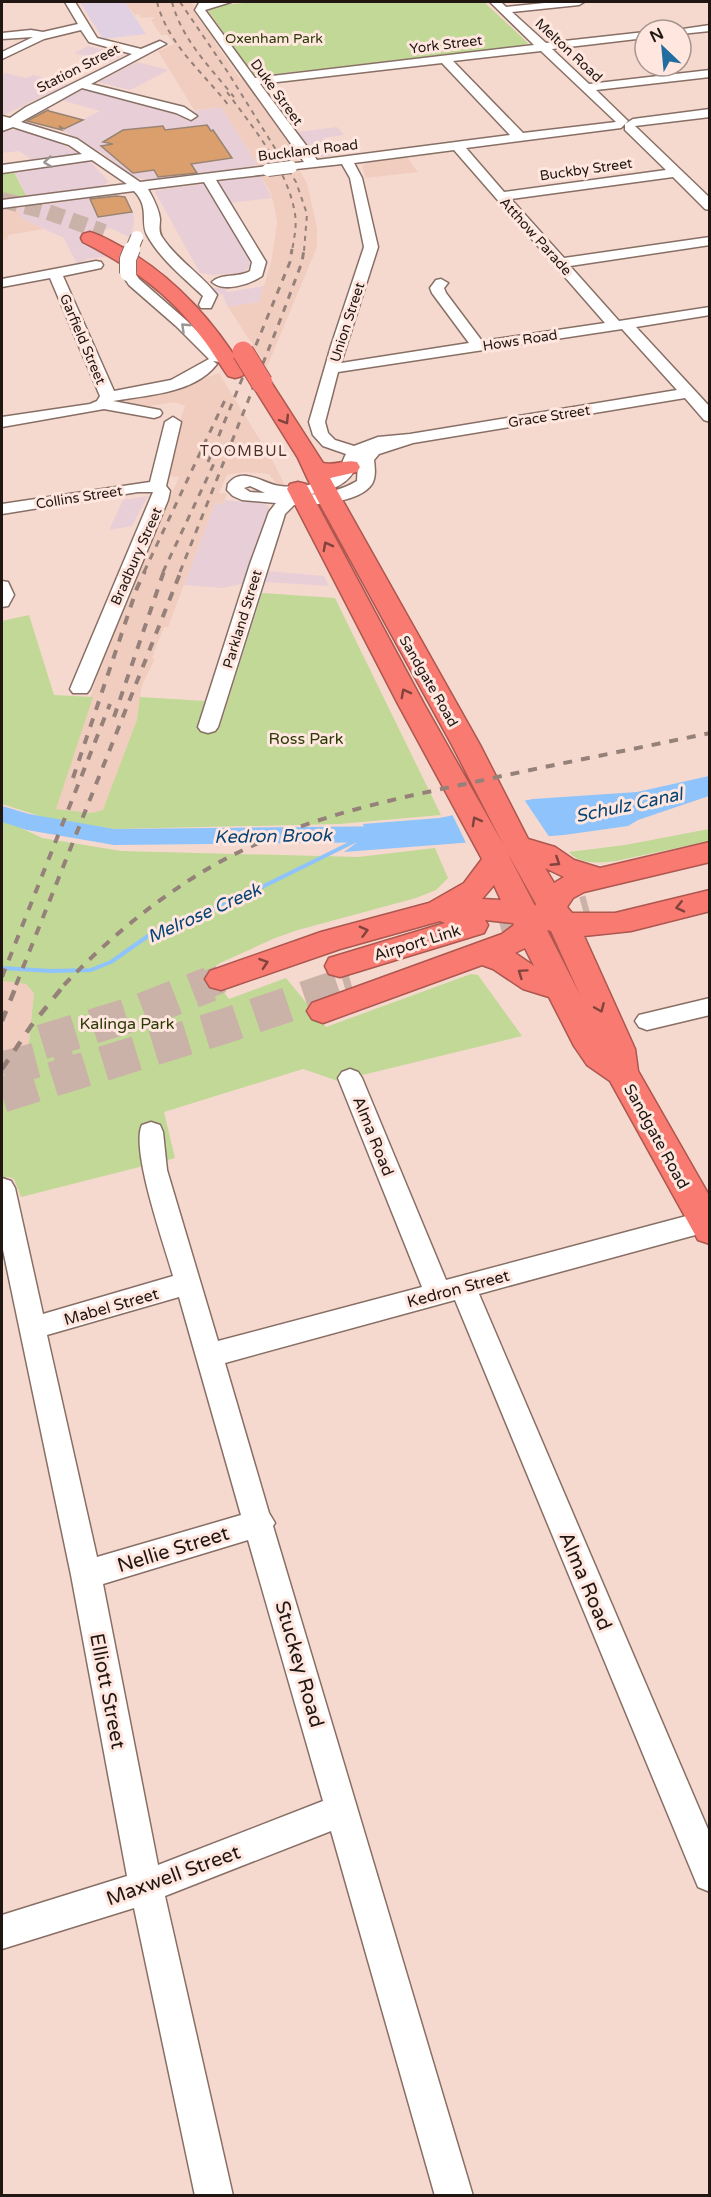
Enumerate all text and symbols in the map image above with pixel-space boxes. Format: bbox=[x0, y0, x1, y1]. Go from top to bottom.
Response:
street label: Melton Road bbox=[531, 15, 606, 86]
north arrow bbox=[633, 18, 693, 78]
text: N bbox=[647, 24, 667, 47]
park label: Oxenham Park bbox=[225, 30, 323, 47]
street label: York Street bbox=[409, 32, 484, 57]
street label: Station Street bbox=[34, 40, 123, 97]
street label: Duke Street bbox=[247, 56, 307, 129]
street label: Buckland Road bbox=[257, 136, 359, 165]
one-way arrow bbox=[44, 155, 53, 168]
street label: Buckby Street bbox=[539, 155, 634, 184]
street label: Atthow Parade bbox=[496, 194, 575, 279]
street label: Union Street bbox=[327, 279, 369, 364]
street label: Garfield Street bbox=[56, 291, 109, 388]
one-way arrow bbox=[181, 323, 192, 334]
street label: Hows Road bbox=[482, 326, 559, 355]
street label: Grace Street bbox=[507, 402, 592, 431]
one-way arrow bbox=[278, 414, 290, 424]
district label: TOOMBUL bbox=[200, 442, 288, 460]
street label: Collins Street bbox=[35, 482, 124, 513]
street label: Bradbury Street bbox=[107, 504, 166, 608]
one-way arrow bbox=[323, 542, 334, 552]
street label: Parkland Street bbox=[219, 567, 266, 671]
street label: Sandgate Road bbox=[396, 633, 462, 730]
one-way arrow bbox=[401, 689, 412, 699]
park label: Ross Park bbox=[269, 729, 344, 749]
water label: Schulz Canal bbox=[573, 782, 687, 827]
one-way arrow bbox=[472, 817, 483, 828]
water label: Kedron Brook bbox=[214, 824, 333, 848]
one-way arrow bbox=[549, 855, 560, 866]
water label: Melrose Creek bbox=[144, 878, 265, 948]
one-way arrow bbox=[675, 899, 685, 912]
street label: Airport Link bbox=[371, 920, 463, 966]
one-way arrow bbox=[358, 926, 368, 938]
one-way arrow bbox=[258, 957, 269, 970]
one-way arrow bbox=[518, 969, 529, 980]
one-way arrow bbox=[593, 1002, 605, 1013]
park label: Kalinga Park bbox=[80, 1014, 175, 1034]
street label: Sandgate Road bbox=[619, 1080, 693, 1193]
street label: Alma Road bbox=[348, 1094, 398, 1179]
street label: Kedron Street bbox=[405, 1266, 512, 1312]
street label: Mabel Street bbox=[62, 1284, 161, 1330]
street label: Nellie Street bbox=[114, 1521, 232, 1578]
street label: Alma Road bbox=[554, 1528, 617, 1634]
street label: Stuckey Road bbox=[270, 1598, 329, 1730]
street label: Elliott Street bbox=[84, 1631, 130, 1751]
street label: Maxwell Street bbox=[103, 1840, 244, 1911]

